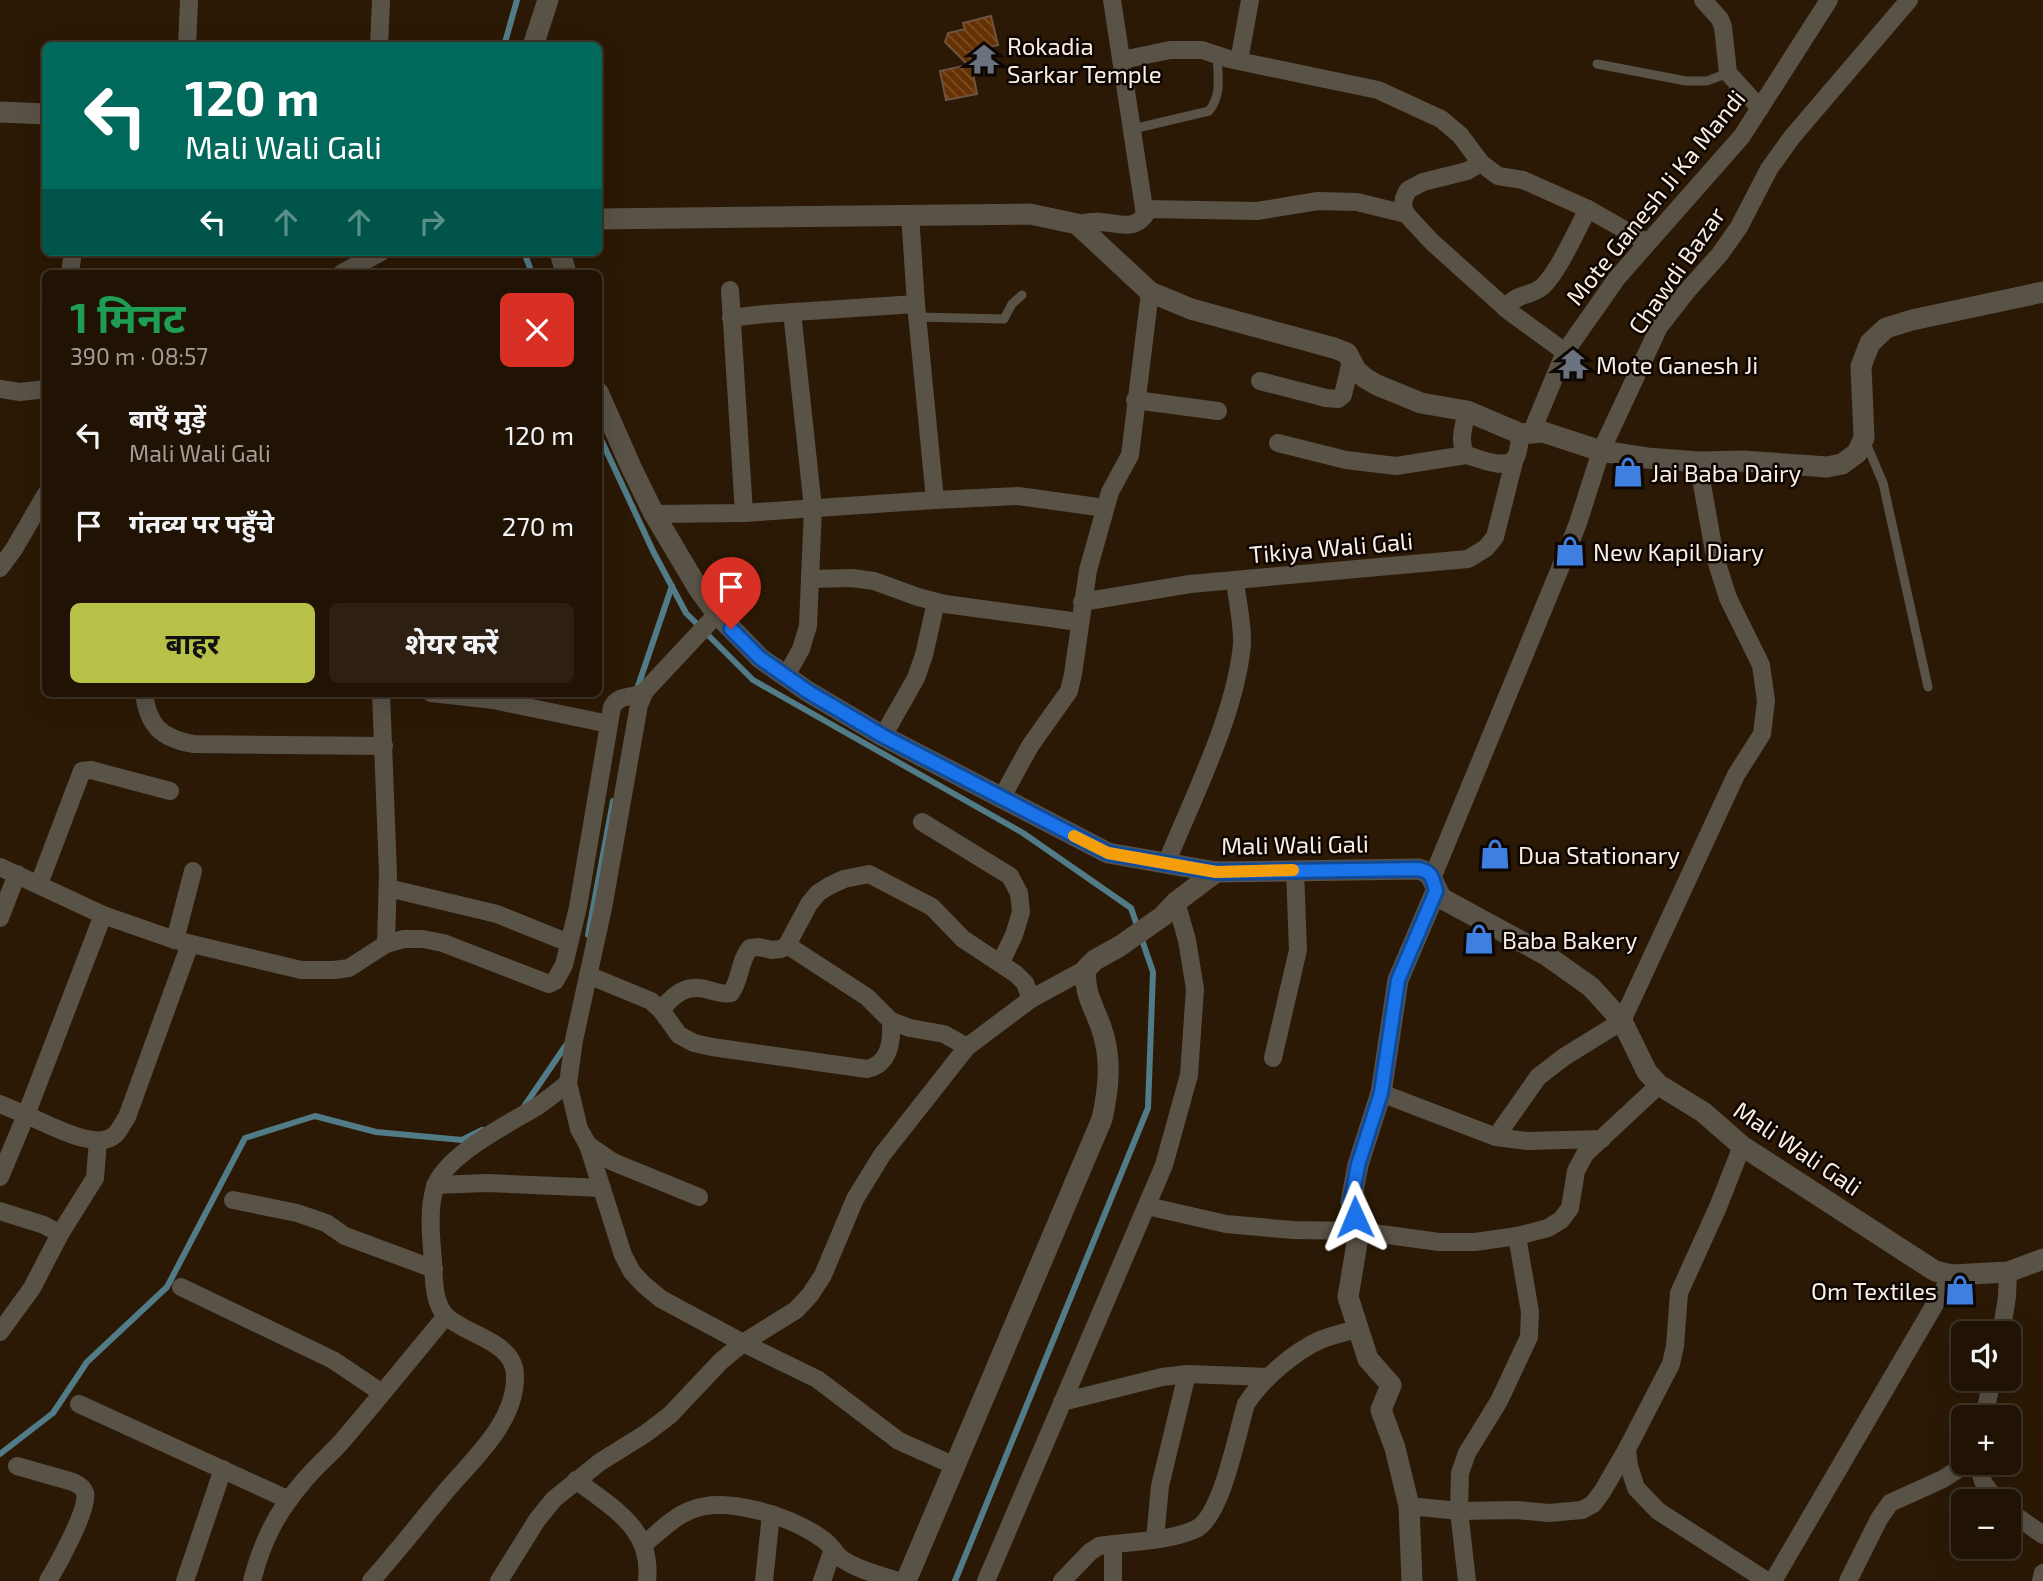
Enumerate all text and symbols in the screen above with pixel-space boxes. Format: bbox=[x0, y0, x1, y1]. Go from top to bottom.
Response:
place label: Rokadia Sarkar Temple bbox=[1007, 31, 1162, 88]
temple icon: Rokadia Sarkar Temple bbox=[967, 42, 1001, 76]
text: 120 m bbox=[185, 67, 319, 126]
icon: left bbox=[70, 70, 161, 161]
street label: Mote Ganesh Ji Ka Mandi bbox=[1559, 84, 1751, 310]
text: Mali Wali Gali bbox=[185, 127, 382, 165]
street label: Chawdi Bazar bbox=[1621, 200, 1731, 339]
icon: left bbox=[194, 203, 232, 241]
icon: ahead bbox=[267, 203, 305, 241]
icon: ahead bbox=[340, 203, 378, 241]
icon: right bbox=[413, 203, 451, 241]
text: 1 मिनट bbox=[70, 291, 185, 341]
button: close bbox=[500, 293, 574, 367]
text: 390 m · 08:57 bbox=[70, 342, 208, 370]
temple icon: Mote Ganesh Ji bbox=[1556, 347, 1590, 381]
place label: Mote Ganesh Ji bbox=[1596, 350, 1758, 379]
text: बाएँ मुड़ें bbox=[129, 402, 206, 433]
icon: left bbox=[70, 416, 108, 454]
text: 120 m bbox=[505, 419, 574, 450]
text: Mali Wali Gali bbox=[129, 439, 271, 467]
shop icon: Jai Baba Dairy bbox=[1611, 455, 1645, 489]
place label: Jai Baba Dairy bbox=[1651, 458, 1802, 487]
icon: arrive bbox=[70, 507, 108, 545]
text: गंतव्य पर पहुँचे bbox=[129, 507, 274, 538]
text: 270 m bbox=[502, 510, 574, 541]
street label: Tikiya Wali Gali bbox=[1248, 525, 1414, 569]
shop icon: New Kapil Diary bbox=[1553, 534, 1587, 568]
place label: New Kapil Diary bbox=[1593, 537, 1764, 566]
pin bbox=[701, 557, 761, 629]
icon: arrive bbox=[712, 568, 750, 606]
button: बाहर bbox=[70, 603, 315, 683]
button: शेयर करें bbox=[329, 603, 574, 683]
street label: Mali Wali Gali bbox=[1221, 828, 1369, 860]
shop icon: Dua Stationary bbox=[1478, 837, 1512, 871]
place label: Dua Stationary bbox=[1518, 840, 1680, 869]
shop icon: Baba Bakery bbox=[1462, 922, 1496, 956]
place label: Baba Bakery bbox=[1502, 925, 1638, 954]
street label: Mali Wali Gali bbox=[1729, 1095, 1867, 1201]
position arrow bbox=[1318, 1180, 1392, 1254]
shop icon: Om Textiles bbox=[1943, 1273, 1977, 1307]
place label: Om Textiles bbox=[1811, 1276, 1937, 1305]
map controls bbox=[1951, 1321, 2021, 1559]
button: sound bbox=[1951, 1321, 2021, 1391]
button: + bbox=[1951, 1405, 2021, 1475]
button: − bbox=[1951, 1489, 2021, 1559]

